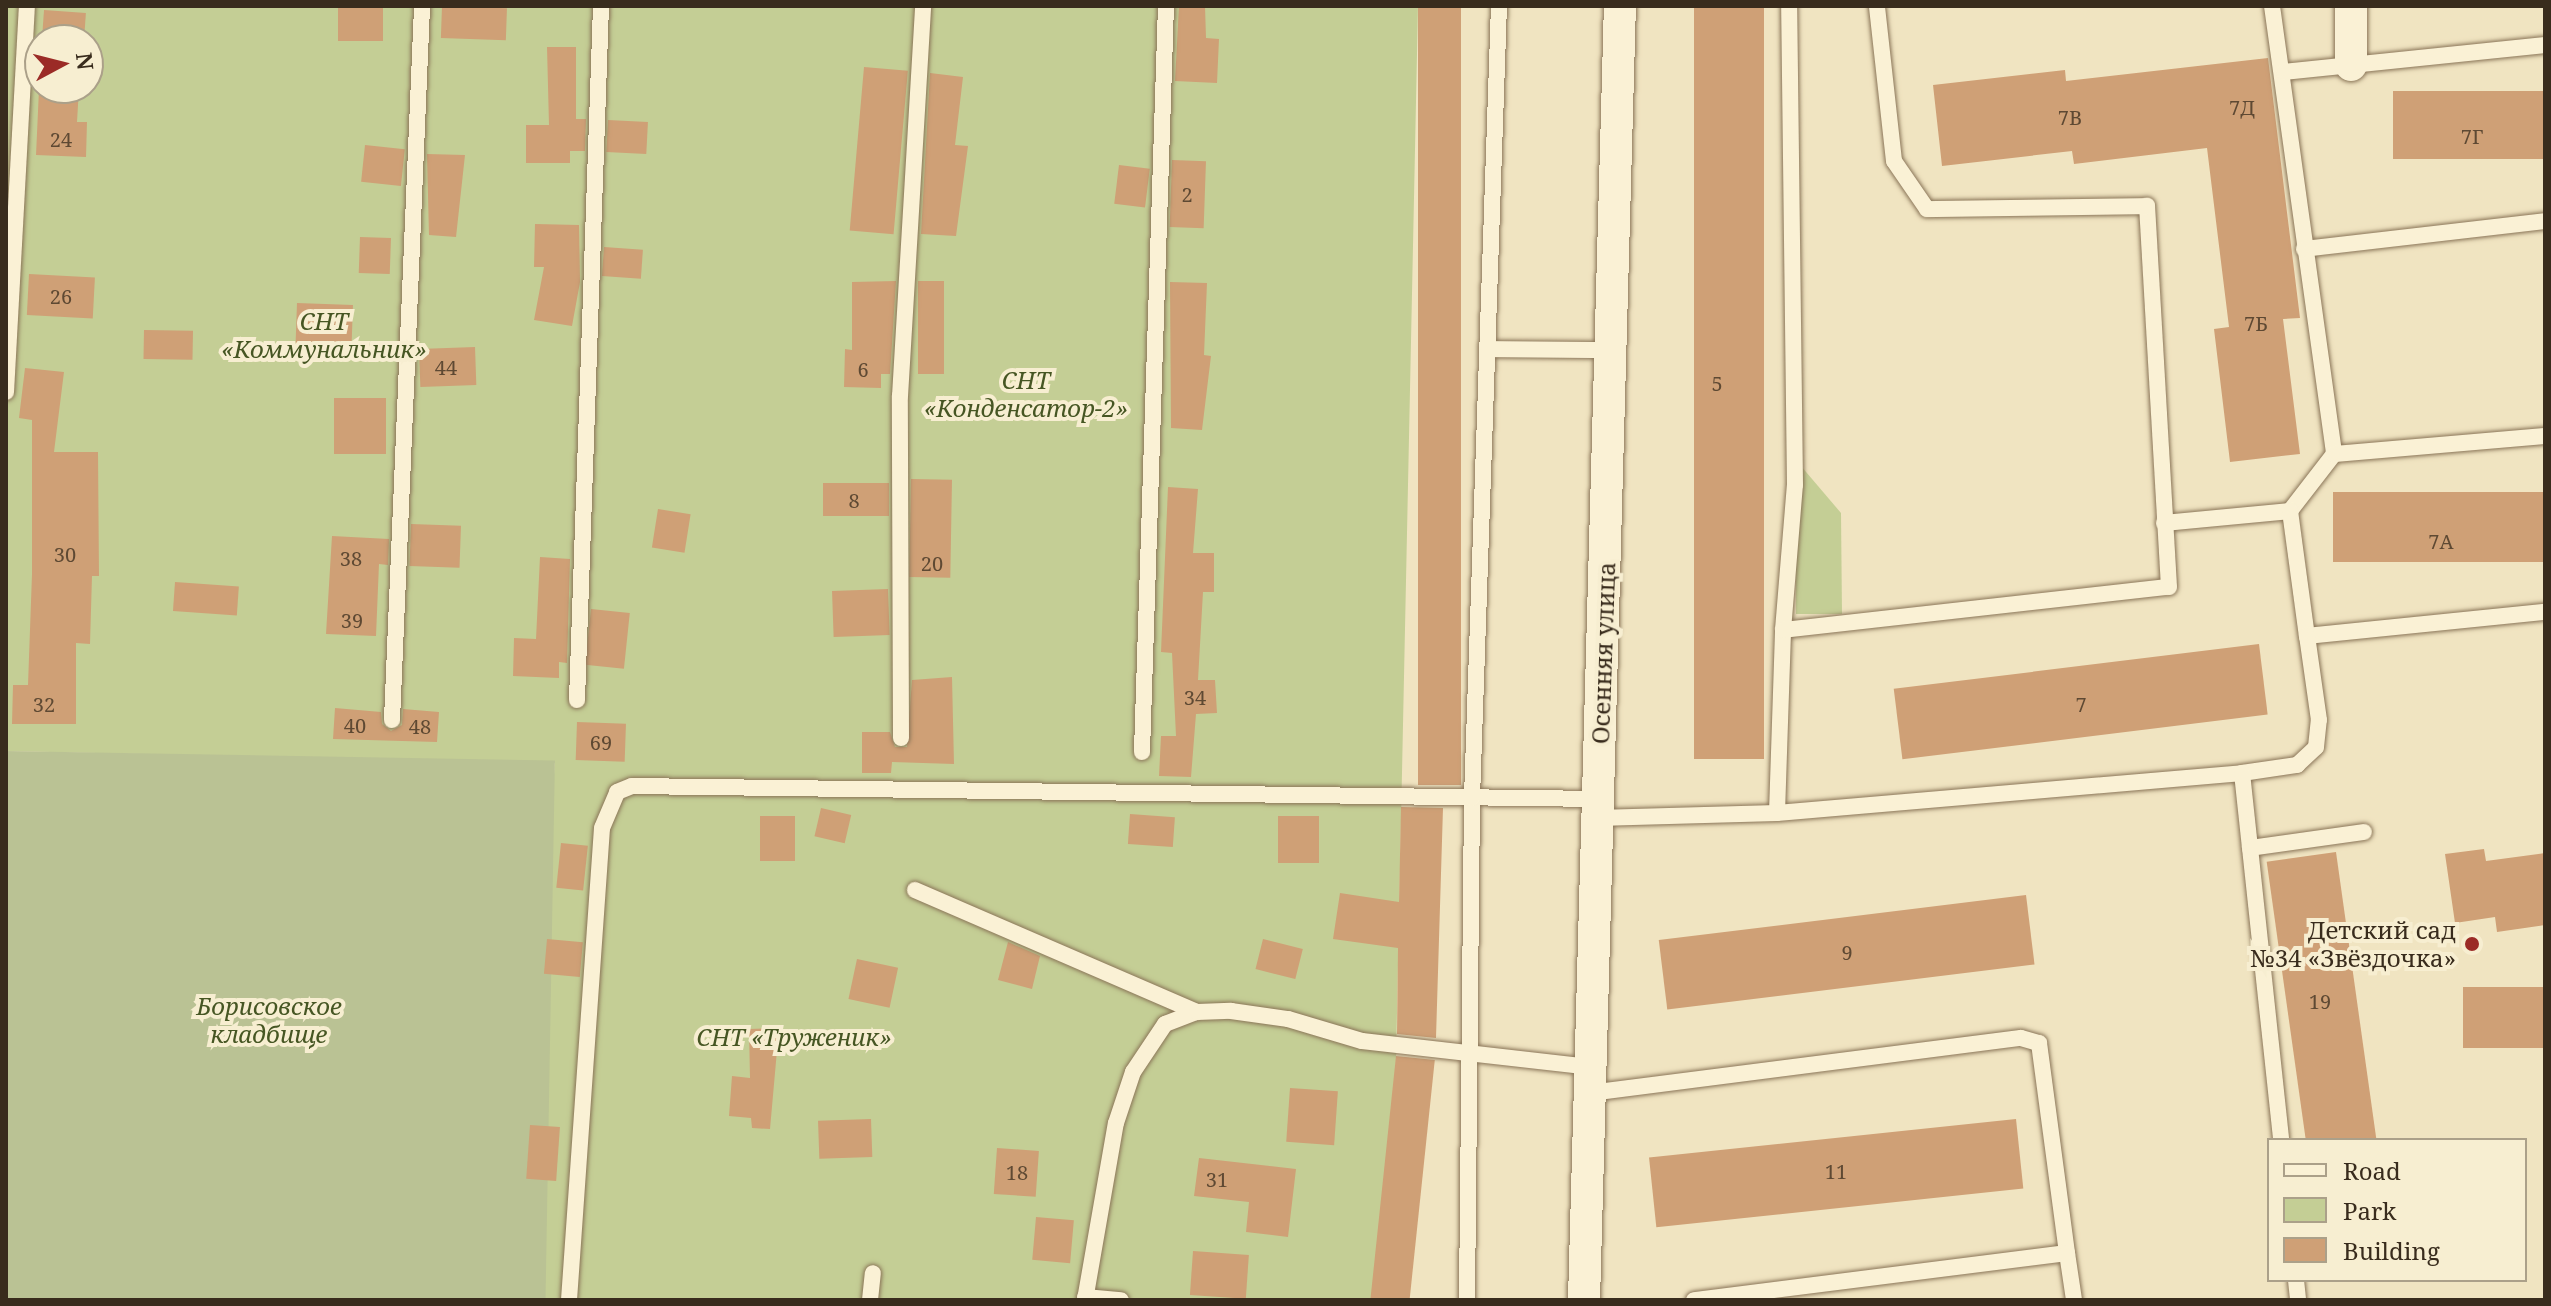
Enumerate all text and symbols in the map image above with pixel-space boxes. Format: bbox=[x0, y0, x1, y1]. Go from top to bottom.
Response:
north arrow bbox=[24, 24, 104, 104]
text: N bbox=[70, 51, 102, 72]
house number: 7Д bbox=[2229, 95, 2255, 119]
house number: 7В bbox=[2058, 105, 2082, 129]
house number: 7Г bbox=[2461, 124, 2483, 148]
house number: 24 bbox=[50, 127, 72, 151]
house number: 2 bbox=[1181, 182, 1193, 206]
house number: 26 bbox=[50, 284, 72, 308]
park label: СНТ «Коммунальник» bbox=[221, 307, 427, 363]
house number: 7Б bbox=[2244, 311, 2268, 335]
house number: 44 bbox=[435, 355, 457, 379]
house number: 6 bbox=[857, 357, 869, 381]
park label: СНТ «Конденсатор-2» bbox=[924, 366, 1128, 422]
house number: 5 bbox=[1711, 371, 1723, 395]
house number: 8 bbox=[848, 488, 860, 512]
house number: 7А bbox=[2428, 529, 2454, 553]
house number: 30 bbox=[54, 542, 76, 566]
house number: 38 bbox=[340, 546, 362, 570]
house number: 20 bbox=[921, 551, 943, 575]
street label: Осенняя улица bbox=[1585, 561, 1621, 745]
house number: 39 bbox=[341, 608, 363, 632]
house number: 34 bbox=[1184, 685, 1206, 709]
house number: 32 bbox=[33, 692, 55, 716]
house number: 7 bbox=[2075, 692, 2087, 716]
house number: 40 bbox=[344, 713, 366, 737]
house number: 48 bbox=[409, 714, 431, 738]
house number: 69 bbox=[590, 730, 612, 754]
place label: Детский сад №34 «Звёздочка» bbox=[2250, 916, 2456, 972]
marker: Детский сад №34 «Звёздочка» bbox=[2463, 935, 2481, 953]
house number: 9 bbox=[1841, 940, 1853, 964]
house number: 19 bbox=[2309, 989, 2331, 1013]
park label: Борисовское кладбище bbox=[196, 992, 342, 1048]
park label: СНТ «Труженик» bbox=[696, 1023, 892, 1051]
legend bbox=[2267, 1138, 2527, 1282]
text: Road bbox=[2343, 1154, 2401, 1187]
house number: 11 bbox=[1825, 1159, 1847, 1183]
house number: 18 bbox=[1006, 1160, 1028, 1184]
house number: 31 bbox=[1206, 1167, 1228, 1191]
text: Park bbox=[2343, 1194, 2396, 1227]
text: Building bbox=[2343, 1234, 2440, 1267]

